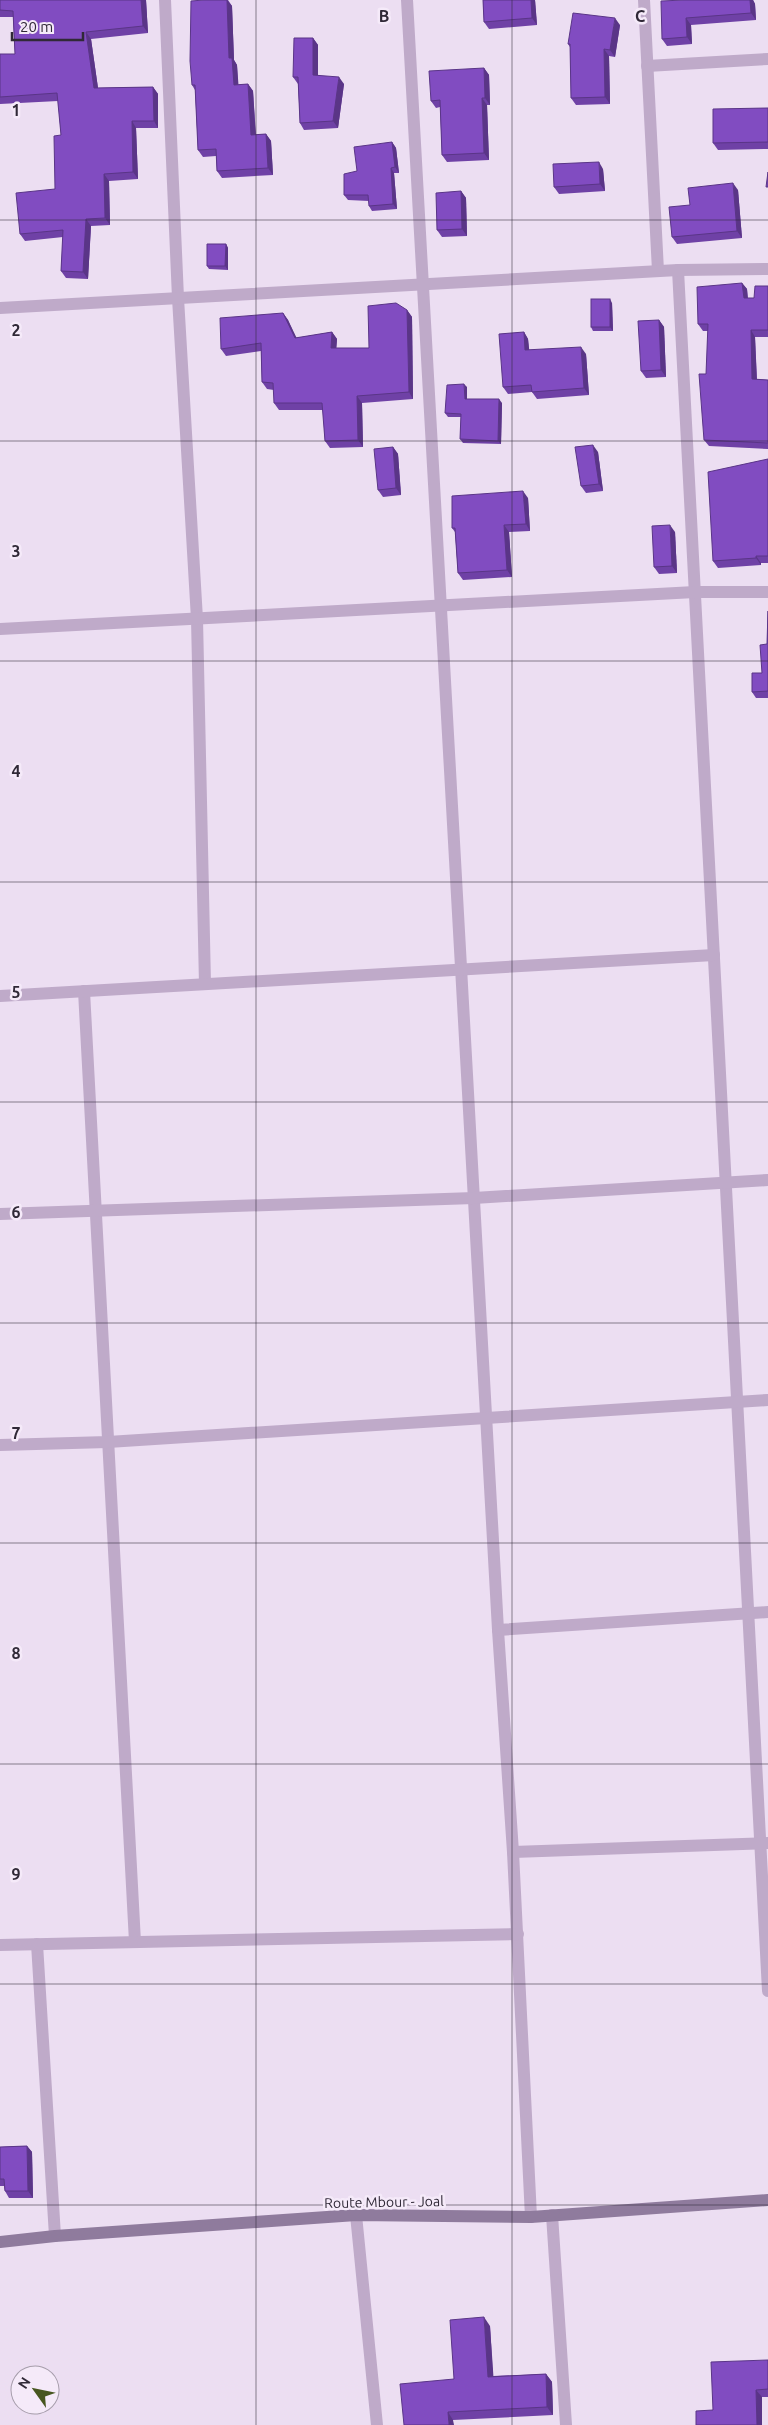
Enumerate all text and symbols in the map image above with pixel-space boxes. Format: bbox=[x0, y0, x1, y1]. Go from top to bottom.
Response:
text: B bbox=[379, 7, 389, 25]
text: C bbox=[635, 7, 645, 25]
scale bar bbox=[12, 10, 84, 42]
text: 20 m bbox=[20, 18, 53, 35]
text: 1 bbox=[11, 101, 21, 119]
text: 2 bbox=[11, 321, 21, 339]
text: 3 bbox=[11, 542, 21, 560]
text: 4 bbox=[11, 762, 21, 780]
text: 5 bbox=[11, 983, 21, 1001]
text: 6 bbox=[11, 1203, 21, 1221]
text: 7 bbox=[11, 1424, 21, 1442]
text: 8 bbox=[11, 1644, 21, 1662]
text: 9 bbox=[11, 1865, 21, 1883]
street label: Route Mbour - Joal bbox=[324, 2193, 444, 2211]
north arrow bbox=[10, 2365, 60, 2415]
text: N bbox=[15, 2374, 34, 2392]

